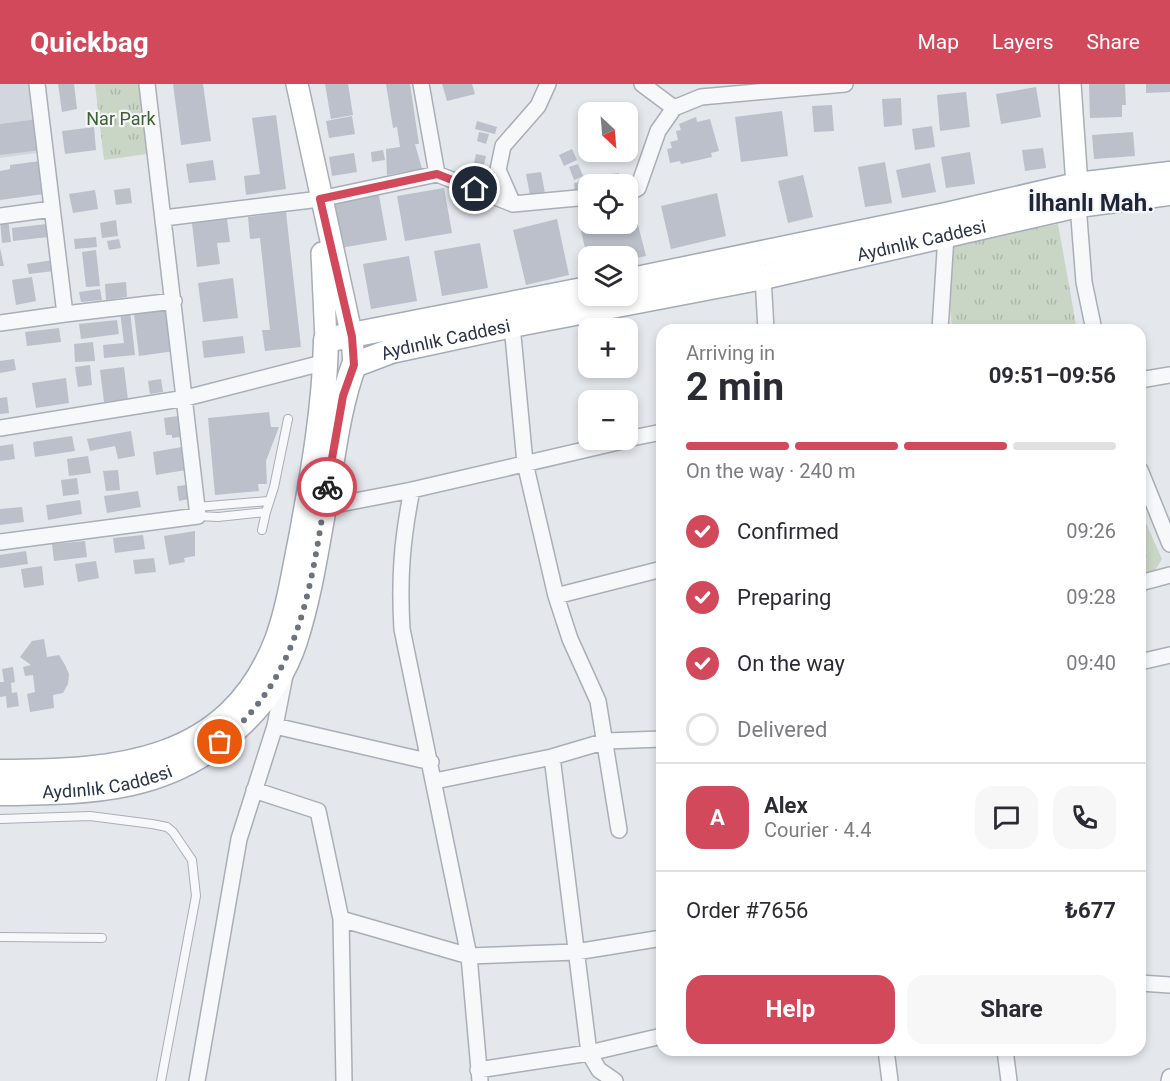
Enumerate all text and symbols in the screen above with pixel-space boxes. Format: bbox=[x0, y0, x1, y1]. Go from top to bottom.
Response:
text: Quickbag bbox=[30, 26, 149, 59]
text: Map bbox=[917, 30, 959, 54]
text: Layers bbox=[992, 30, 1053, 54]
text: Share bbox=[1086, 30, 1140, 54]
north arrow bbox=[578, 102, 638, 162]
map controls bbox=[578, 102, 638, 450]
park label: Nar Park bbox=[86, 108, 157, 129]
pin bbox=[449, 163, 500, 214]
icon: home bbox=[458, 172, 491, 205]
button: locate bbox=[578, 174, 638, 234]
district label: İlhanlı Mah. bbox=[1028, 189, 1154, 217]
street label: Aydınlık Caddesi bbox=[855, 215, 988, 265]
button: layers bbox=[578, 246, 638, 306]
street label: Aydınlık Caddesi bbox=[378, 315, 512, 364]
button: + bbox=[578, 318, 638, 378]
text: Arriving in bbox=[686, 341, 775, 365]
text: 09:51–09:56 bbox=[989, 363, 1116, 388]
text: 2 min bbox=[686, 364, 784, 410]
button: − bbox=[578, 390, 638, 450]
courier bbox=[297, 457, 357, 517]
text: On the way · 240 m bbox=[686, 459, 855, 483]
icon: bike bbox=[311, 471, 344, 504]
icon: check bbox=[686, 515, 719, 548]
text: Confirmed bbox=[737, 519, 839, 544]
text: 09:26 bbox=[1066, 519, 1116, 543]
icon: check bbox=[686, 581, 719, 614]
text: Preparing bbox=[737, 585, 831, 610]
text: 09:28 bbox=[1066, 585, 1116, 609]
icon: check bbox=[686, 647, 719, 680]
text: On the way bbox=[737, 651, 845, 676]
text: 09:40 bbox=[1066, 651, 1116, 675]
pin bbox=[194, 716, 245, 767]
text: Delivered bbox=[737, 717, 827, 742]
icon: bag bbox=[203, 725, 236, 758]
street label: Aydınlık Caddesi bbox=[42, 760, 175, 802]
button: chat bbox=[975, 786, 1038, 849]
button: phone bbox=[1053, 786, 1116, 849]
text: Alex bbox=[764, 793, 808, 818]
text: A bbox=[710, 805, 725, 830]
text: Courier · 4.4 bbox=[764, 818, 871, 842]
text: Order #7656 bbox=[686, 898, 808, 923]
text: ₺677 bbox=[1065, 898, 1116, 923]
button: Help bbox=[686, 975, 895, 1044]
button: Share bbox=[907, 975, 1116, 1044]

